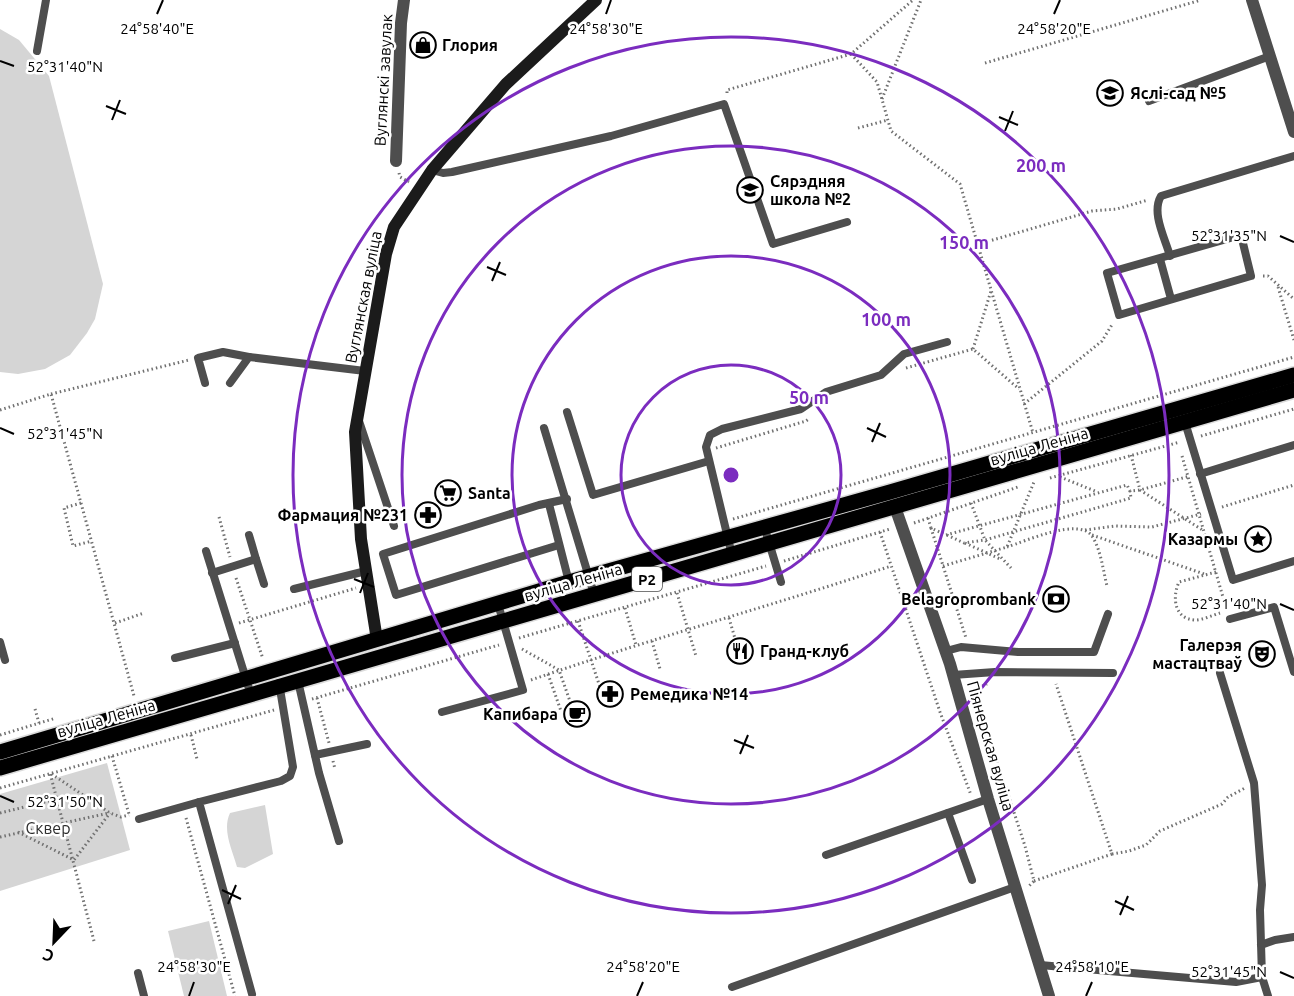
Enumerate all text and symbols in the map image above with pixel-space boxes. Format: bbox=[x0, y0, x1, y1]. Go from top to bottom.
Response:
street label: Вуглянскі завулак bbox=[371, 13, 395, 147]
text: 24°58'40"E bbox=[120, 20, 194, 37]
text: 24°58'30"E bbox=[569, 20, 643, 37]
text: 24°58'20"E bbox=[1017, 20, 1091, 37]
shop icon: Глория bbox=[408, 30, 438, 60]
place label: Глория bbox=[442, 36, 498, 54]
text: 52°31'40"N bbox=[27, 58, 103, 75]
school or university icon: Яслі-сад №5 bbox=[1095, 78, 1125, 108]
place label: Яслі-сад №5 bbox=[1130, 84, 1226, 102]
text: 200 m bbox=[1016, 155, 1066, 175]
place label: Сярэдняя школа №2 bbox=[770, 172, 851, 208]
school or university icon: Сярэдняя школа №2 bbox=[735, 175, 765, 205]
text: 52°31'35"N bbox=[1191, 227, 1267, 244]
street label: Вуглянская вуліца bbox=[341, 229, 385, 365]
text: 150 m bbox=[939, 232, 989, 252]
text: 100 m bbox=[861, 309, 911, 329]
text: 50 m bbox=[789, 387, 829, 407]
street label: вуліца Леніна bbox=[988, 423, 1090, 469]
text: 52°31'45"N bbox=[27, 425, 103, 442]
centre of rings bbox=[721, 465, 741, 485]
supermarket icon: Santa bbox=[433, 478, 463, 508]
place label: Santa bbox=[468, 484, 511, 502]
pharmacy icon: Фармация №231 bbox=[413, 500, 443, 530]
place label: Фармация №231 bbox=[278, 506, 408, 524]
place icon: Казармы bbox=[1243, 524, 1273, 554]
place label: Казармы bbox=[1168, 530, 1238, 548]
street label: вуліца Леніна bbox=[522, 559, 624, 605]
road number: Р2 bbox=[632, 567, 662, 591]
bank icon: Belagroprombank bbox=[1041, 584, 1071, 614]
place label: Belagroprombank bbox=[901, 590, 1036, 608]
text: 52°31'40"N bbox=[1191, 595, 1267, 612]
restaurant icon: Гранд-клуб bbox=[725, 636, 755, 666]
place label: Галерэя мастацтваў bbox=[1152, 636, 1243, 672]
theatre icon: Галерэя мастацтваў bbox=[1247, 639, 1277, 669]
place label: Гранд-клуб bbox=[760, 642, 849, 660]
pharmacy icon: Ремедика №14 bbox=[595, 679, 625, 709]
street label: Піянерская вуліца bbox=[964, 679, 1018, 813]
place label: Ремедика №14 bbox=[630, 685, 748, 703]
street label: вуліца Леніна bbox=[55, 695, 157, 741]
cafe icon: Капибара bbox=[562, 699, 592, 729]
place label: Капибара bbox=[483, 705, 558, 723]
text: 52°31'50"N bbox=[27, 793, 103, 810]
park label: Сквер bbox=[25, 819, 71, 837]
north arrow bbox=[24, 912, 84, 972]
text: С bbox=[40, 946, 56, 966]
text: 24°58'30"E bbox=[157, 958, 231, 975]
text: 24°58'20"E bbox=[606, 958, 680, 975]
text: 24°58'10"E bbox=[1055, 958, 1129, 975]
text: 52°31'45"N bbox=[1191, 963, 1267, 980]

